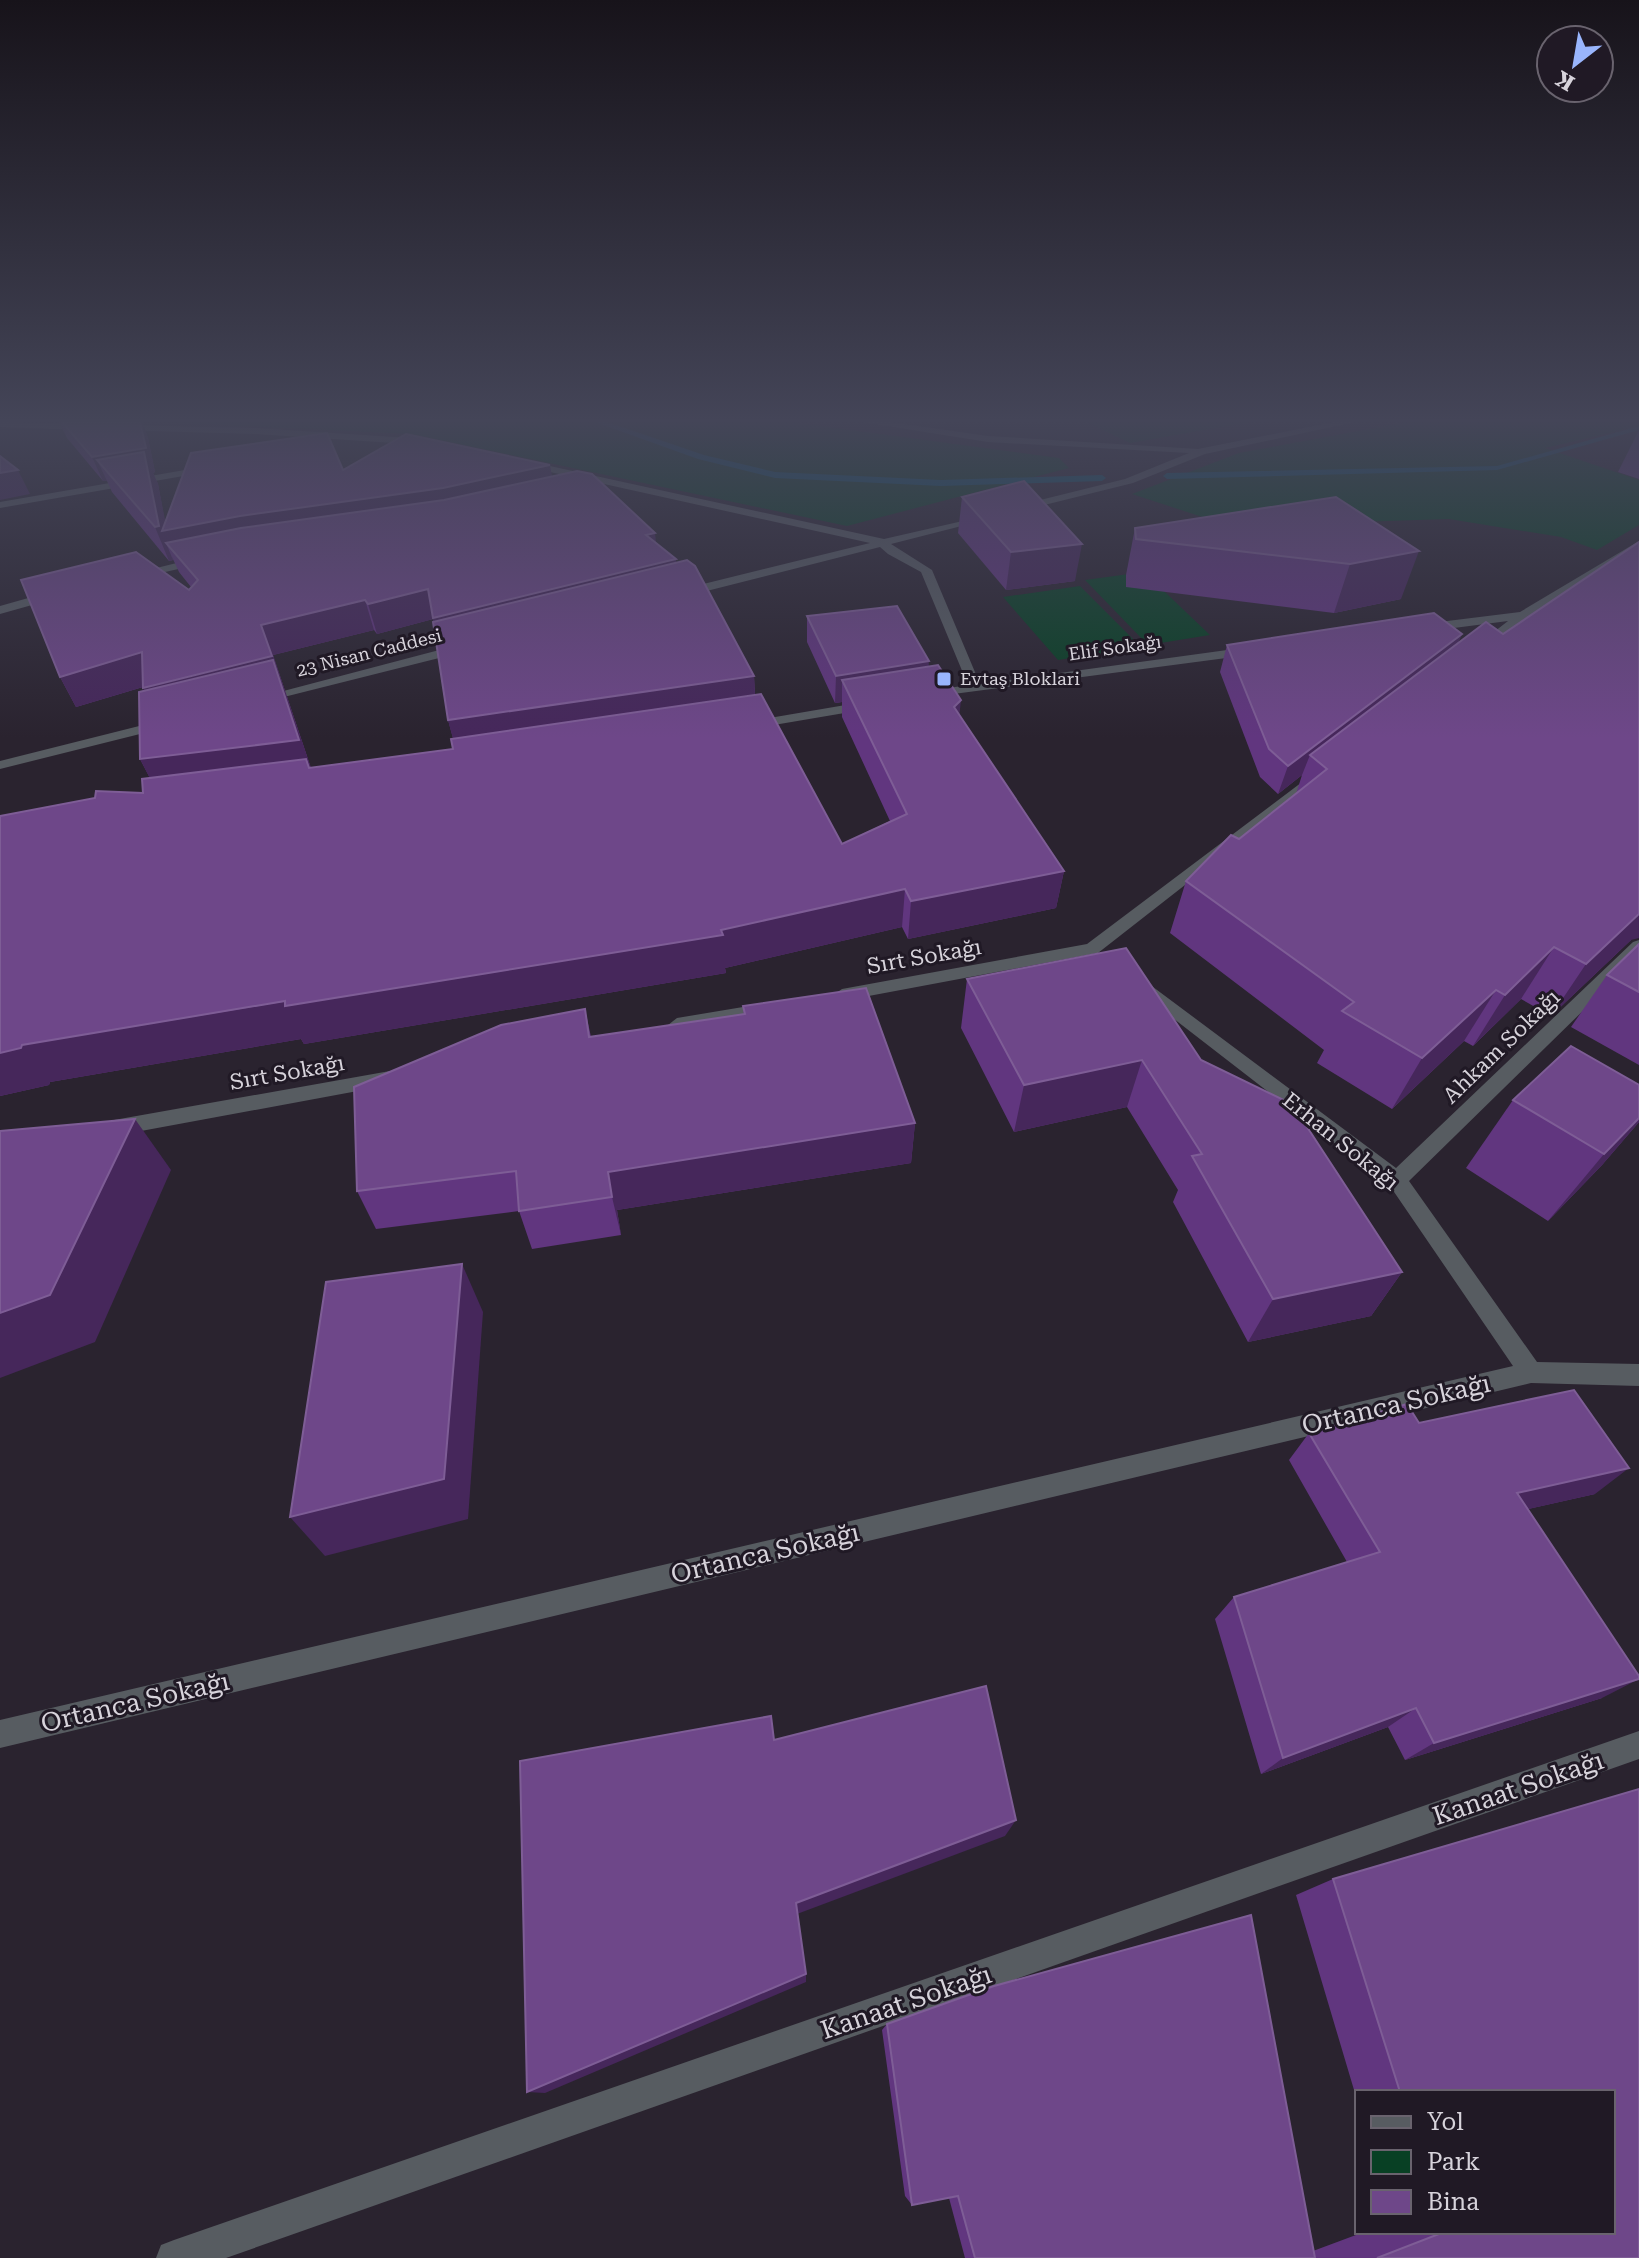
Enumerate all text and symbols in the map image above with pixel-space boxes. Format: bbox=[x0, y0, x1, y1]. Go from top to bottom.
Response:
north arrow bbox=[1535, 24, 1615, 104]
text: K bbox=[1551, 66, 1579, 96]
street label: 23 Nisan Caddesi bbox=[294, 624, 444, 681]
street label: Elif Sokağı bbox=[1067, 631, 1163, 664]
place label: Evtaş Bloklari bbox=[960, 668, 1080, 689]
marker: Evtaş Bloklari bbox=[935, 670, 953, 688]
street label: Sırt Sokağı bbox=[865, 934, 983, 979]
street label: Ahkam Sokağı bbox=[1438, 984, 1565, 1108]
street label: Sırt Sokağı bbox=[228, 1050, 346, 1095]
street label: Erhan Sokağı bbox=[1278, 1087, 1403, 1196]
street label: Ortanca Sokağı bbox=[1299, 1368, 1493, 1440]
street label: Ortanca Sokağı bbox=[668, 1517, 862, 1589]
street label: Ortanca Sokağı bbox=[38, 1666, 232, 1738]
street label: Kanaat Sokağı bbox=[1429, 1745, 1607, 1831]
street label: Kanaat Sokağı bbox=[817, 1959, 995, 2045]
legend bbox=[1355, 2090, 1615, 2234]
text: Yol bbox=[1427, 2108, 1464, 2136]
text: Park bbox=[1427, 2148, 1480, 2176]
text: Bina bbox=[1427, 2188, 1479, 2216]

